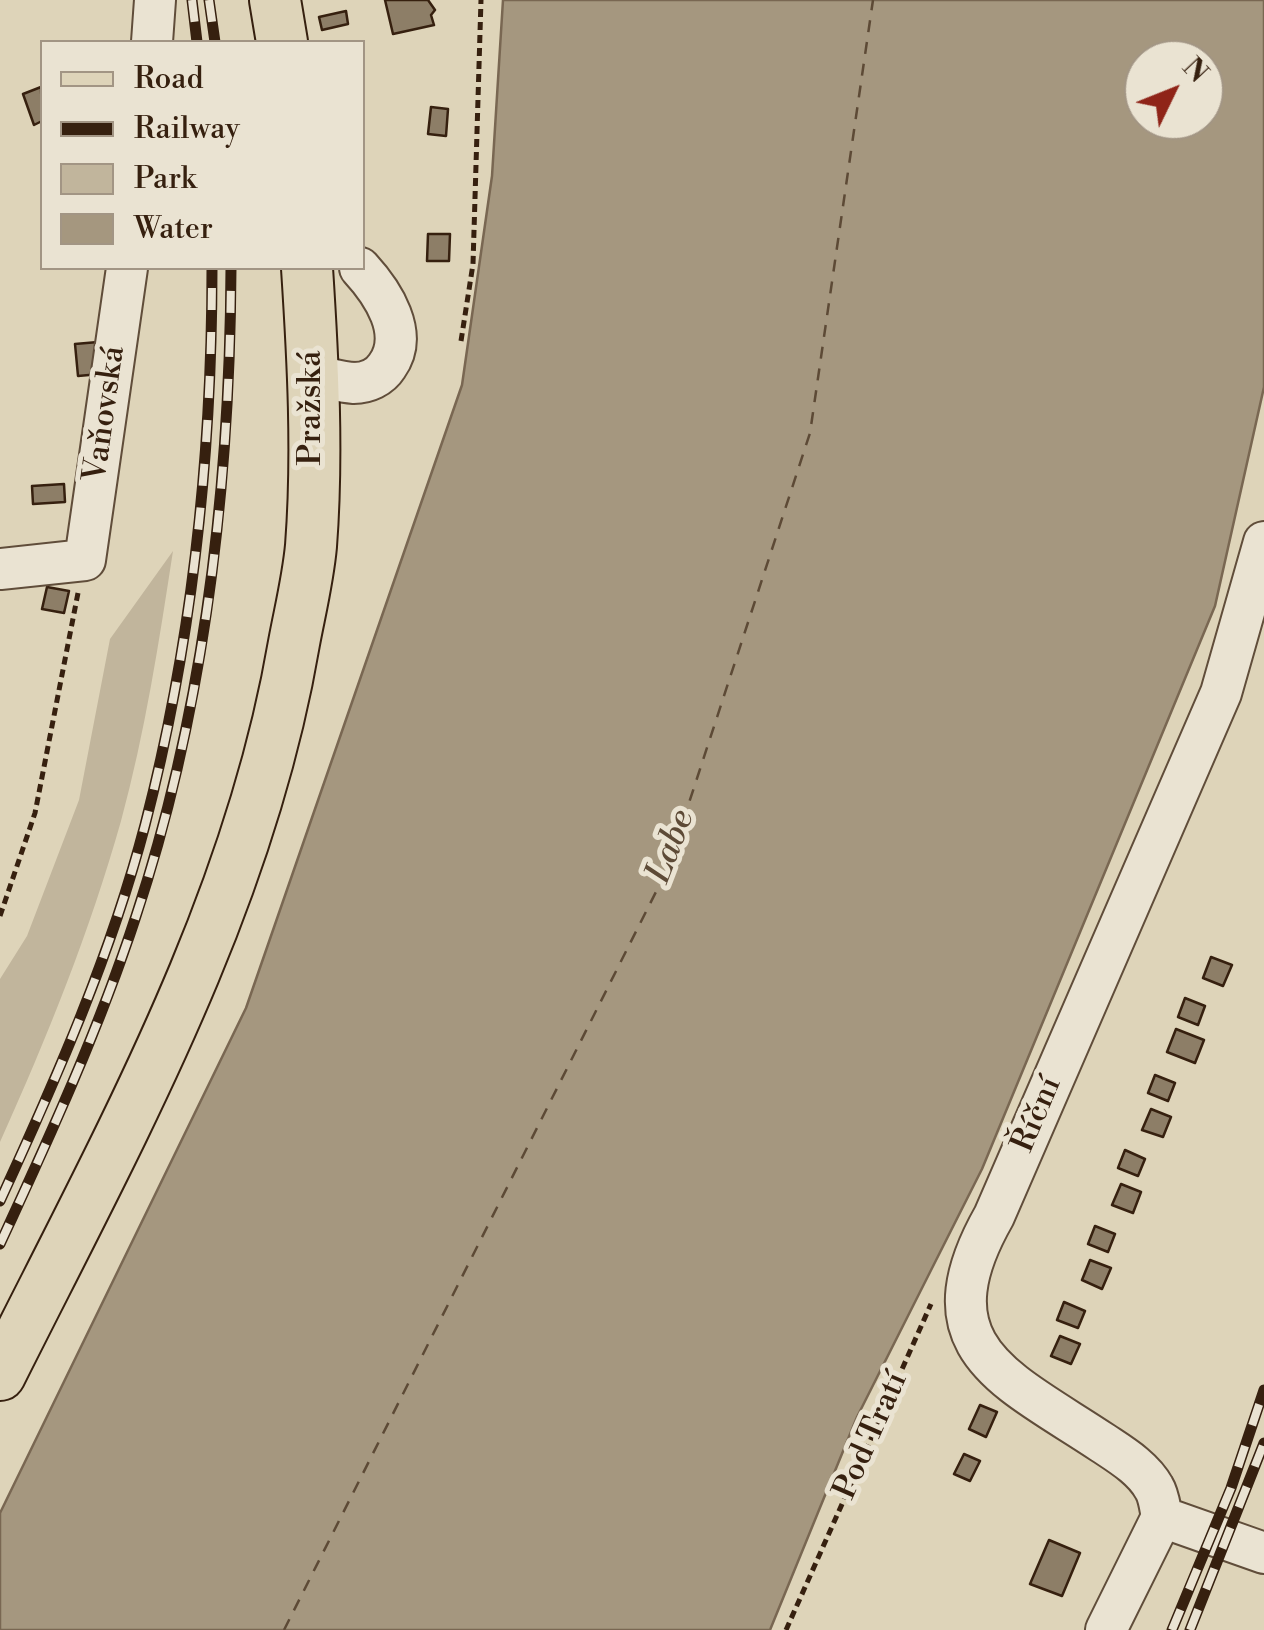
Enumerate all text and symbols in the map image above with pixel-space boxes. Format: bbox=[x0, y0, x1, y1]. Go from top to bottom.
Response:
legend bbox=[40, 40, 365, 270]
north arrow bbox=[1124, 40, 1224, 140]
text: N bbox=[1174, 51, 1215, 91]
text: Road bbox=[134, 60, 204, 98]
text: Railway bbox=[134, 110, 240, 148]
text: Park bbox=[134, 160, 196, 198]
text: Water bbox=[134, 210, 213, 248]
street label: Vaňovská bbox=[77, 344, 135, 484]
street label: Pražská bbox=[293, 350, 331, 466]
water label: Labe bbox=[639, 805, 705, 889]
street label: Říční bbox=[1005, 1071, 1071, 1159]
street label: Pod Tratí bbox=[827, 1366, 917, 1506]

